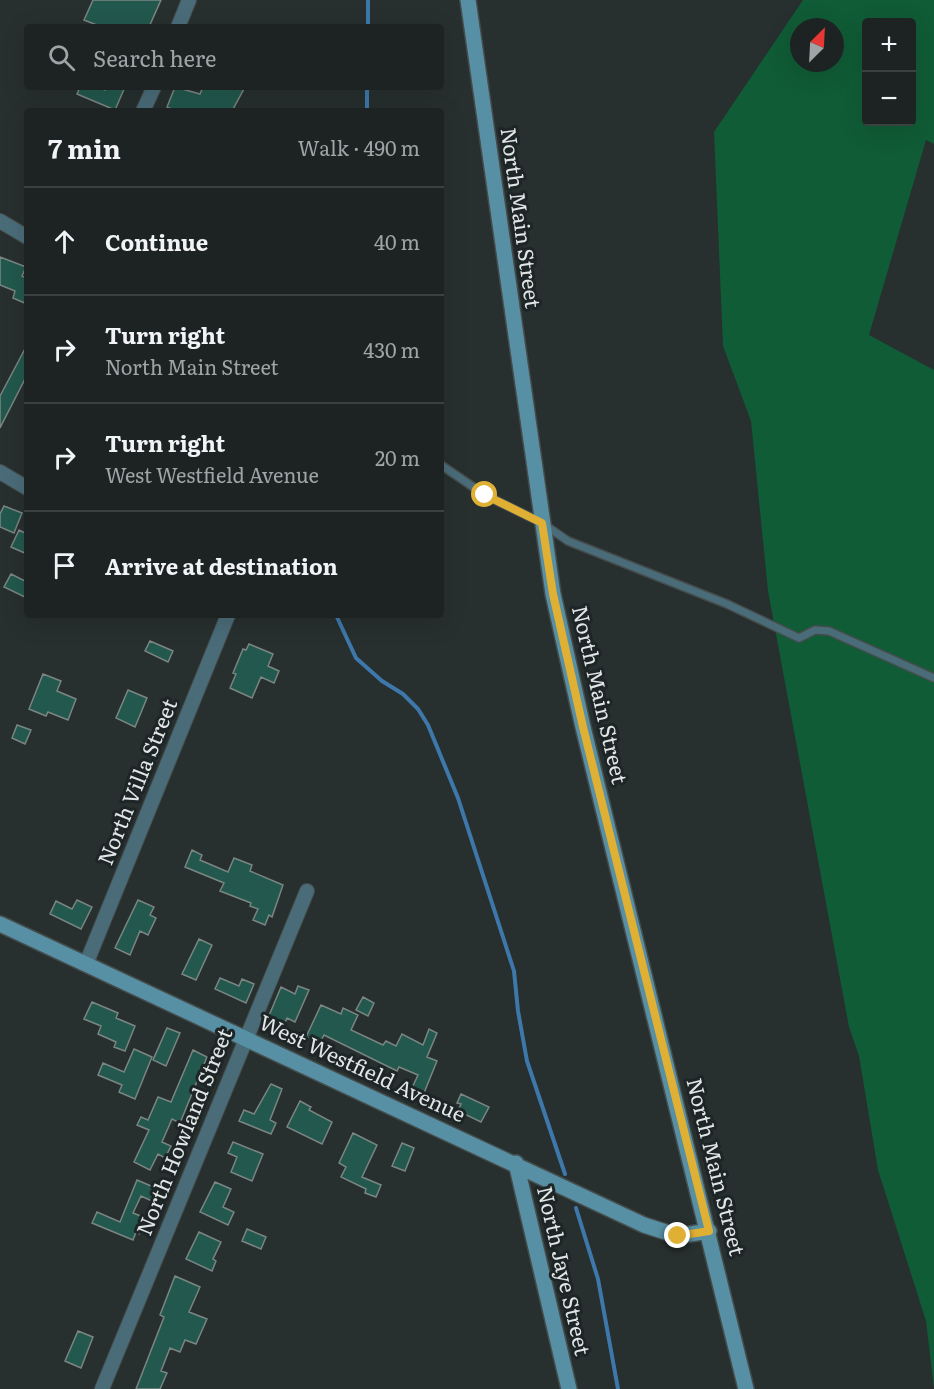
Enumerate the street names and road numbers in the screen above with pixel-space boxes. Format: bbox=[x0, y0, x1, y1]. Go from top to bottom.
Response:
street label: North Main Street bbox=[494, 125, 551, 311]
street label: North Main Street bbox=[566, 602, 637, 787]
street label: North Villa Street bbox=[88, 693, 183, 869]
street label: West Westfield Avenue bbox=[255, 1005, 471, 1128]
street label: North Howland Street bbox=[127, 1022, 239, 1239]
street label: North Main Street bbox=[680, 1074, 755, 1259]
street label: North Jaye Street bbox=[531, 1183, 600, 1359]

